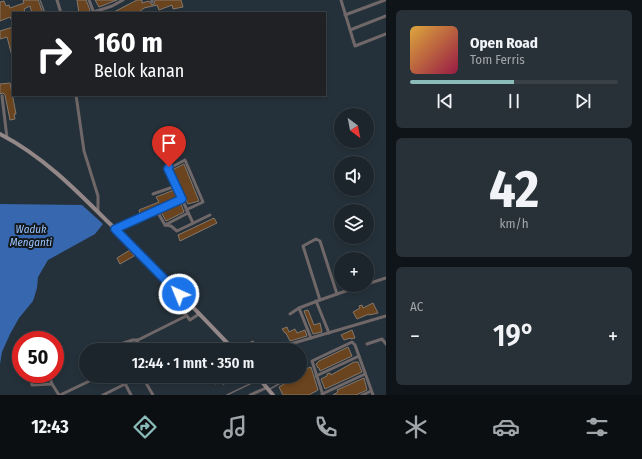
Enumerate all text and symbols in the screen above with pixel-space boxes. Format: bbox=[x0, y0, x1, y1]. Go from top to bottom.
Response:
text: 160 m bbox=[94, 26, 163, 59]
icon: right bbox=[28, 28, 80, 80]
text: Open Road bbox=[470, 34, 538, 52]
text: Tom Ferris bbox=[470, 52, 525, 67]
text: Belok kanan bbox=[94, 60, 184, 82]
icon: previous bbox=[434, 90, 456, 112]
icon: pause bbox=[503, 90, 525, 112]
icon: next bbox=[572, 90, 594, 112]
north arrow bbox=[334, 108, 374, 148]
map controls bbox=[334, 108, 374, 292]
pin bbox=[152, 126, 186, 167]
icon: arrive bbox=[158, 132, 180, 154]
button: sound bbox=[334, 156, 374, 196]
text: 42 bbox=[489, 158, 539, 221]
button: layers bbox=[334, 204, 374, 244]
text: km/h bbox=[500, 216, 529, 231]
water label: Waduk Menganti bbox=[10, 223, 52, 249]
button: + bbox=[334, 252, 374, 292]
position arrow bbox=[158, 273, 200, 315]
text: AC bbox=[410, 299, 423, 314]
text: 19° bbox=[493, 318, 535, 354]
text: − bbox=[410, 323, 420, 350]
text: + bbox=[608, 323, 618, 350]
speed limit sign: 50 bbox=[12, 331, 64, 383]
text: 12:44 · 1 mnt · 350 m bbox=[132, 354, 254, 372]
icon: directions bbox=[131, 413, 159, 441]
icon: music bbox=[221, 413, 249, 441]
icon: phone bbox=[312, 413, 340, 441]
icon: climate bbox=[402, 413, 430, 441]
icon: car bbox=[492, 413, 520, 441]
icon: filters bbox=[583, 413, 611, 441]
text: 12:43 bbox=[31, 416, 69, 438]

